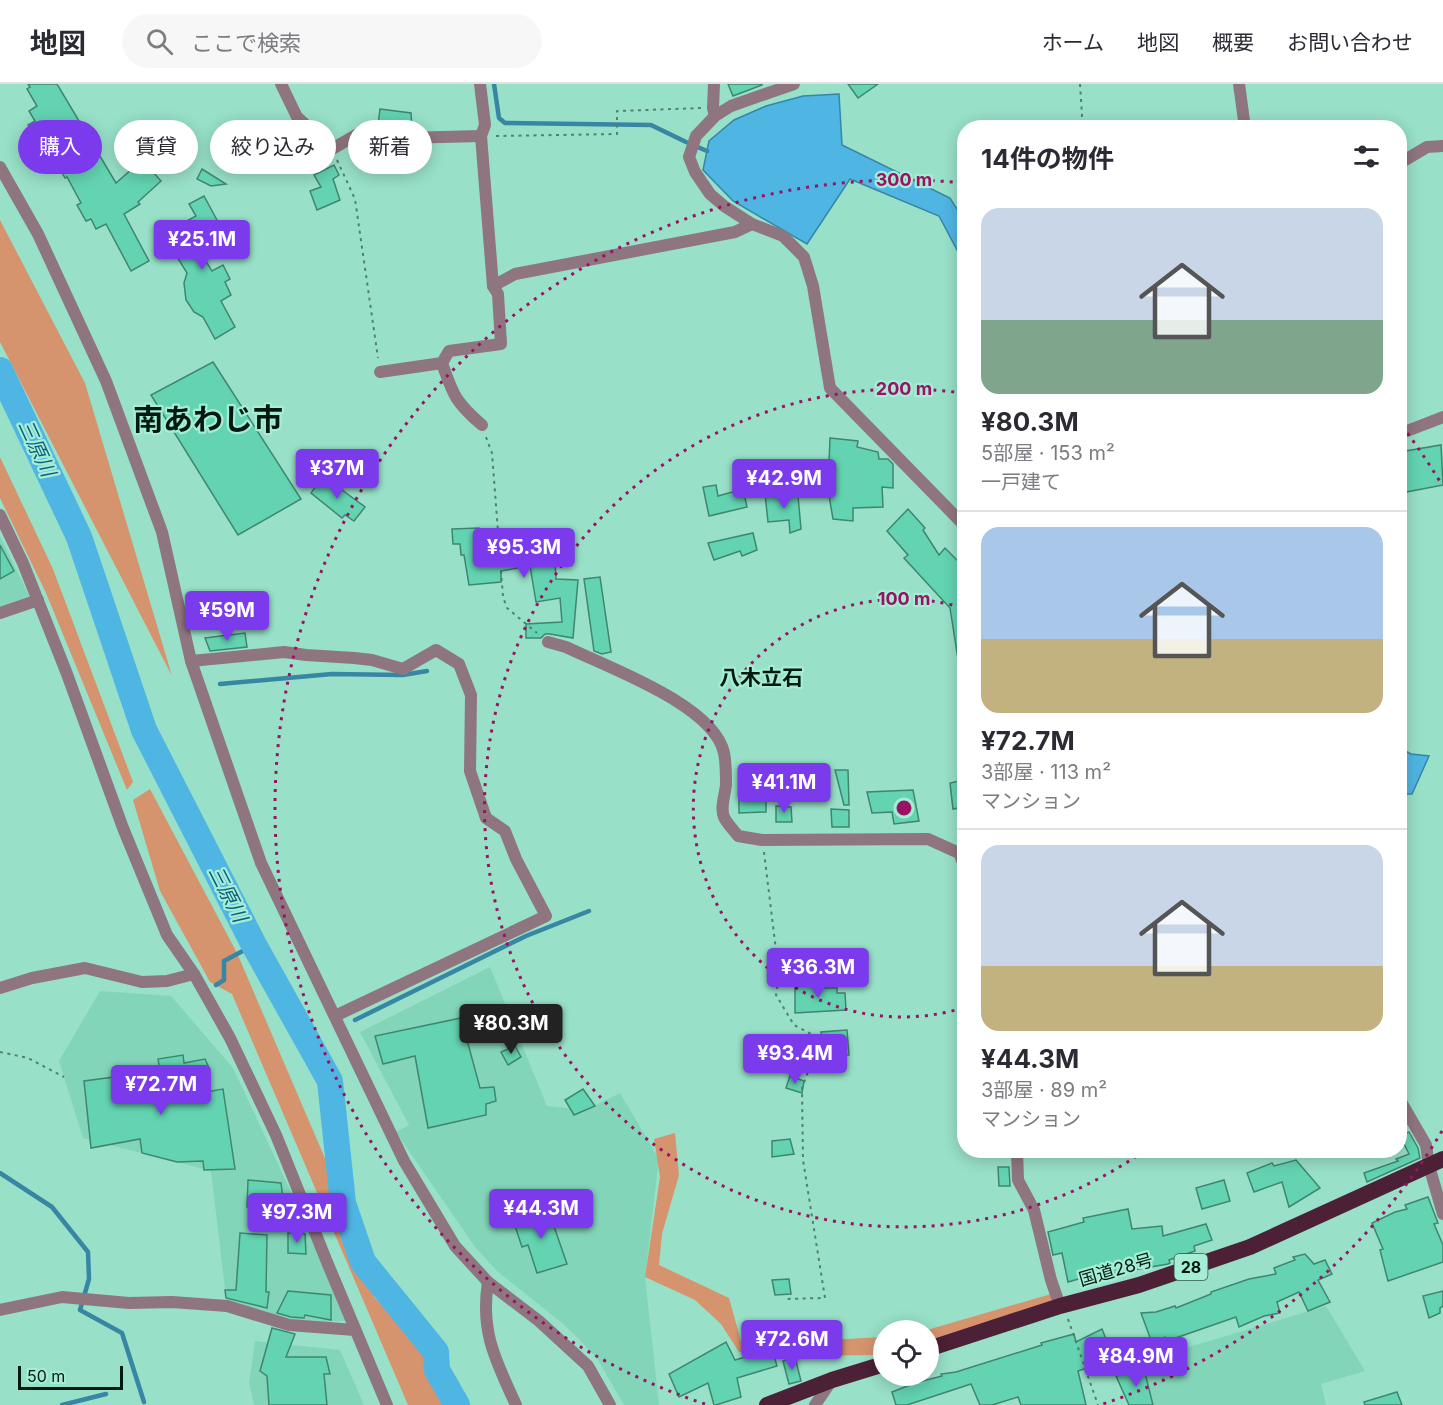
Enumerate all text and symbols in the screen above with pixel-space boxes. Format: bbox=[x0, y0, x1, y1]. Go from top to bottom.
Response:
search box bbox=[122, 14, 542, 68]
icon: search bbox=[143, 25, 176, 58]
text: 地図 bbox=[30, 26, 86, 60]
text: ここで検索 bbox=[191, 30, 301, 56]
text: ホーム bbox=[1042, 30, 1104, 55]
text: 地図 bbox=[1137, 30, 1179, 55]
text: 概要 bbox=[1212, 30, 1254, 55]
text: お問い合わせ bbox=[1287, 30, 1413, 55]
chip: 購入 bbox=[18, 120, 102, 174]
chip: 賃貸 bbox=[114, 120, 198, 174]
chip: 絞り込み bbox=[210, 120, 336, 174]
chip: 新着 bbox=[348, 120, 432, 174]
icon: filters bbox=[1350, 140, 1383, 173]
text: 14件の物件 bbox=[981, 143, 1114, 174]
text: 300 m bbox=[876, 169, 932, 190]
pin: ¥25.1M bbox=[153, 220, 251, 271]
text: ¥25.1M bbox=[168, 227, 236, 251]
icon: home bbox=[1128, 247, 1236, 355]
text: 200 m bbox=[876, 378, 932, 399]
district label: 南あわじ市 bbox=[133, 401, 283, 437]
text: ¥80.3M bbox=[981, 406, 1079, 437]
water label: 三原川 bbox=[13, 416, 61, 482]
text: 5部屋 · 153 m² bbox=[981, 441, 1115, 465]
pin: ¥37M bbox=[301, 449, 373, 500]
text: ¥37M bbox=[310, 456, 364, 480]
pin: ¥42.9M bbox=[735, 459, 833, 510]
text: ¥42.9M bbox=[746, 466, 822, 490]
text: 一戸建て bbox=[981, 470, 1061, 494]
pin: ¥95.3M bbox=[475, 528, 573, 579]
text: ¥95.3M bbox=[487, 535, 561, 559]
icon: home bbox=[1128, 566, 1236, 674]
text: 100 m bbox=[878, 588, 930, 609]
pin: ¥59M bbox=[191, 591, 263, 642]
text: ¥59M bbox=[199, 598, 255, 622]
district label: 八木立石 bbox=[719, 665, 803, 690]
text: ¥72.7M bbox=[981, 725, 1075, 756]
text: 3部屋 · 113 m² bbox=[981, 760, 1111, 784]
pin: ¥41.1M bbox=[735, 763, 833, 814]
text: ¥41.1M bbox=[752, 770, 816, 794]
text: マンション bbox=[981, 789, 1081, 813]
centre of rings bbox=[894, 798, 914, 818]
water label: 三原川 bbox=[204, 862, 253, 928]
icon: home bbox=[1128, 884, 1236, 992]
pin: ¥36.3M bbox=[769, 948, 867, 999]
text: ¥36.3M bbox=[781, 955, 855, 979]
pin: ¥80.3M bbox=[462, 1004, 560, 1055]
text: ¥80.3M bbox=[473, 1011, 549, 1035]
pin: ¥93.4M bbox=[746, 1034, 844, 1085]
text: ¥93.4M bbox=[757, 1041, 833, 1065]
text: ¥44.3M bbox=[981, 1043, 1079, 1074]
pin: ¥72.7M bbox=[112, 1065, 210, 1116]
text: ¥72.7M bbox=[125, 1072, 197, 1096]
text: 3部屋 · 89 m² bbox=[981, 1078, 1107, 1102]
text: マンション bbox=[981, 1107, 1081, 1131]
pin: ¥44.3M bbox=[492, 1189, 590, 1240]
pin: ¥97.3M bbox=[248, 1193, 346, 1244]
text: ¥44.3M bbox=[503, 1196, 579, 1220]
text: ¥97.3M bbox=[262, 1200, 332, 1224]
street label: 国道28号 bbox=[1076, 1249, 1155, 1290]
road number: 28 bbox=[1174, 1254, 1208, 1280]
pin: ¥72.6M bbox=[743, 1320, 841, 1371]
map controls bbox=[873, 1320, 939, 1386]
button: locate bbox=[873, 1320, 939, 1386]
text: ¥72.6M bbox=[755, 1327, 829, 1351]
pin: ¥84.9M bbox=[1087, 1337, 1185, 1388]
text: ¥84.9M bbox=[1098, 1344, 1174, 1368]
scale bar bbox=[18, 1363, 123, 1390]
text: 50 m bbox=[27, 1366, 65, 1386]

